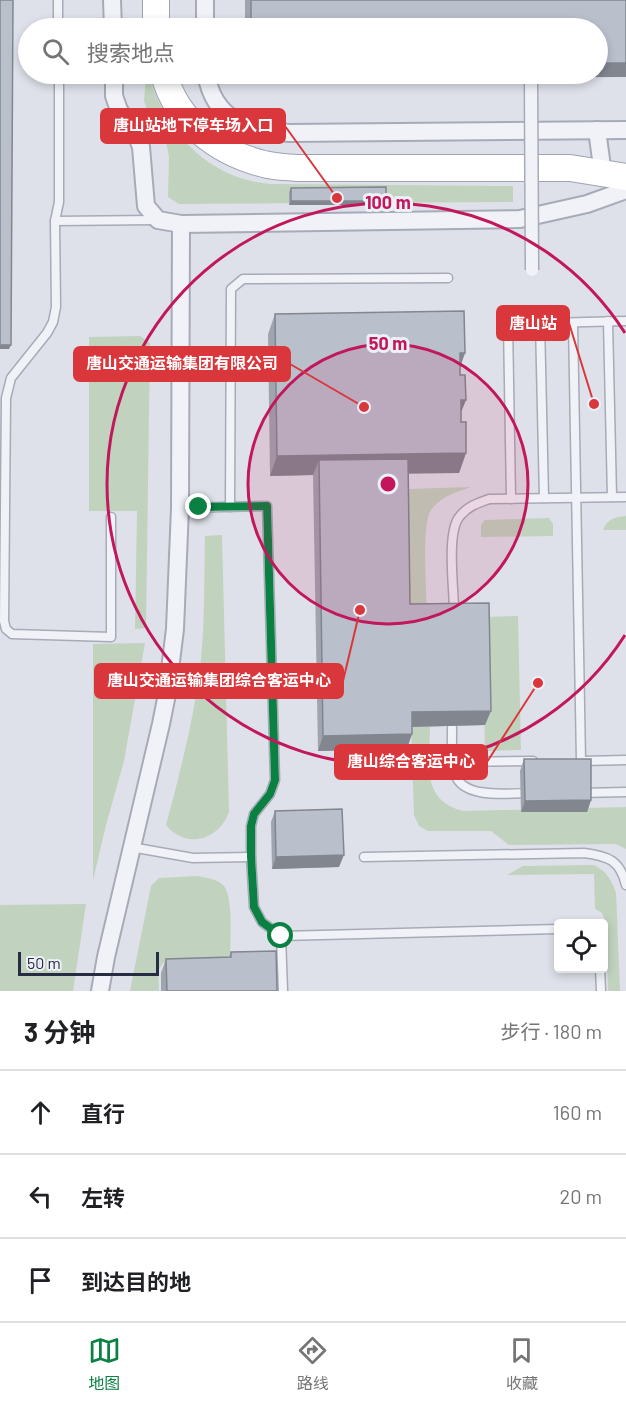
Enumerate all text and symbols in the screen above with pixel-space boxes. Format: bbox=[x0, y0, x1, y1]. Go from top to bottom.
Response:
search box bbox=[18, 18, 608, 84]
icon: search bbox=[39, 35, 72, 68]
text: 搜索地点 bbox=[87, 39, 175, 65]
callout: 唐山站地下停车场入口 bbox=[101, 109, 285, 143]
text: 唐山站地下停车场入口 bbox=[113, 115, 273, 134]
text: 100 m bbox=[365, 191, 411, 213]
callout: 唐山站 bbox=[497, 306, 569, 340]
text: 唐山站 bbox=[509, 313, 557, 332]
text: 50 m bbox=[369, 332, 407, 354]
callout: 唐山交通运输集团有限公司 bbox=[74, 347, 290, 381]
text: 唐山交通运输集团有限公司 bbox=[86, 353, 278, 372]
centre of rings bbox=[378, 474, 398, 494]
route end bbox=[185, 493, 211, 519]
callout: 唐山交通运输集团综合客运中心 bbox=[95, 664, 343, 698]
text: 唐山交通运输集团综合客运中心 bbox=[107, 670, 331, 689]
callout: 唐山综合客运中心 bbox=[335, 745, 487, 779]
text: 唐山综合客运中心 bbox=[347, 751, 475, 770]
map controls bbox=[554, 919, 608, 973]
button: locate bbox=[554, 919, 608, 973]
route start bbox=[267, 922, 293, 948]
scale bar bbox=[18, 949, 159, 976]
text: 50 m bbox=[27, 953, 61, 972]
text: 3 分钟 bbox=[24, 1016, 95, 1047]
text: 步行 · 180 m bbox=[501, 1019, 602, 1043]
icon: ahead bbox=[24, 1096, 57, 1129]
text: 直行 bbox=[81, 1100, 125, 1126]
text: 160 m bbox=[553, 1100, 602, 1124]
icon: left bbox=[24, 1180, 57, 1213]
text: 左转 bbox=[81, 1184, 125, 1210]
text: 20 m bbox=[559, 1184, 602, 1208]
icon: arrive bbox=[24, 1264, 57, 1297]
text: 到达目的地 bbox=[81, 1268, 191, 1294]
tab: 地图 bbox=[88, 1334, 121, 1394]
tab: 路线 bbox=[296, 1334, 329, 1394]
tab: 收藏 bbox=[505, 1334, 538, 1394]

